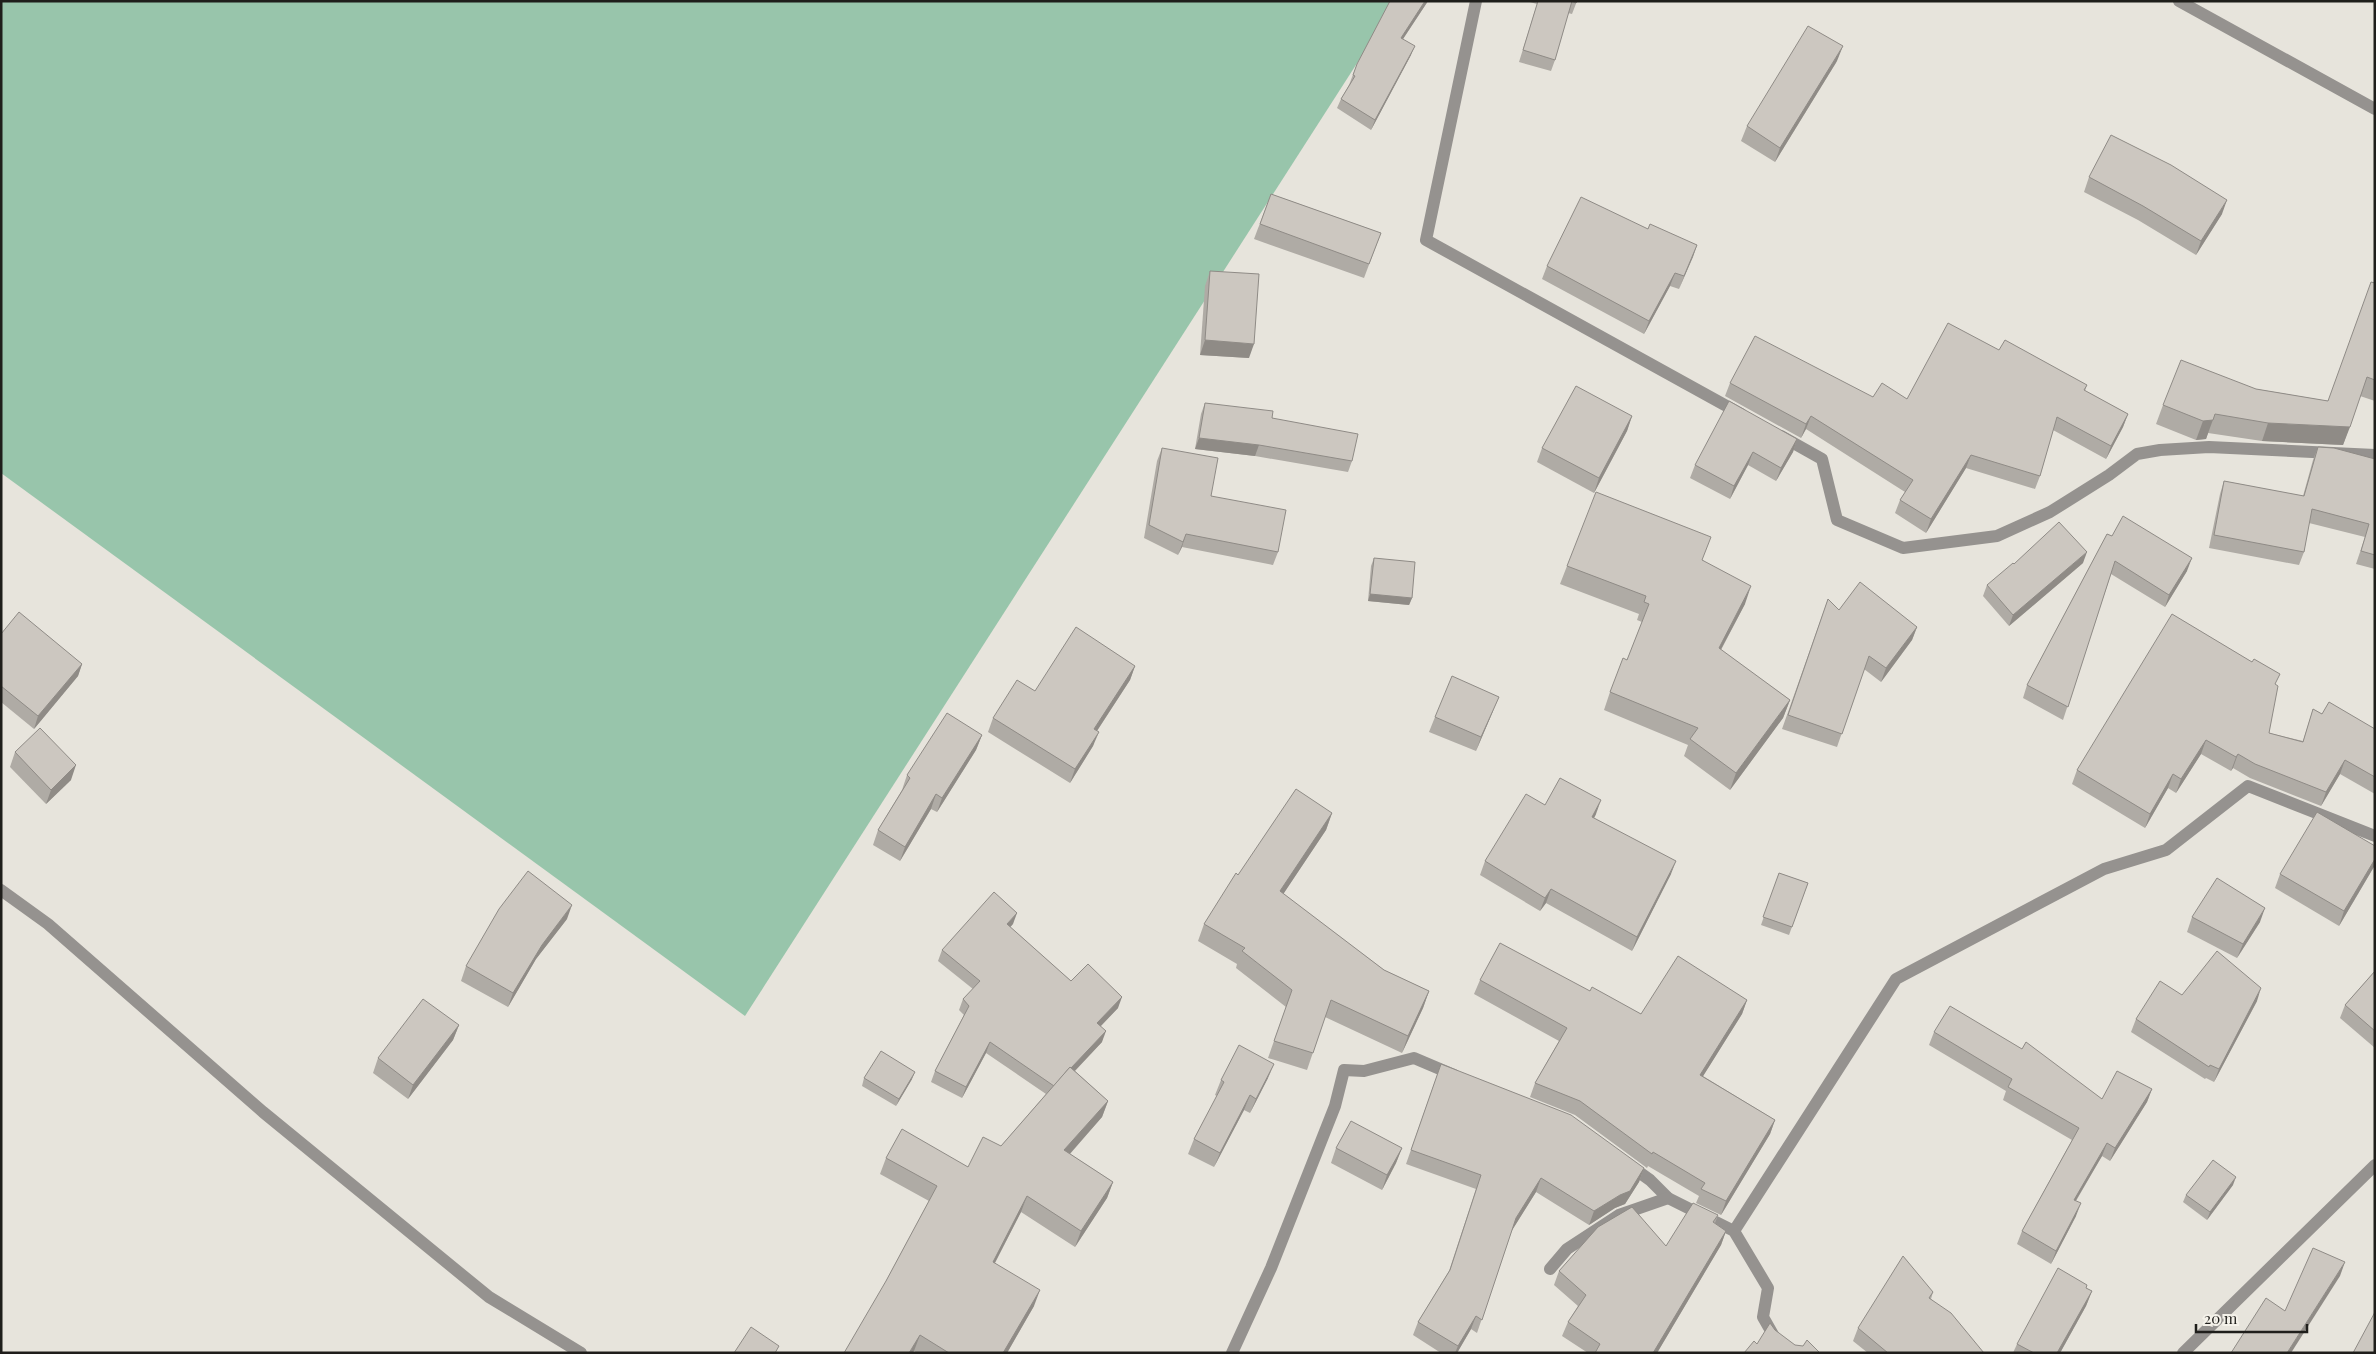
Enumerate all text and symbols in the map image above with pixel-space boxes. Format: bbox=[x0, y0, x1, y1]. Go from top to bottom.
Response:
scale bar bbox=[2196, 1302, 2307, 1334]
text: 20 m bbox=[2204, 1308, 2238, 1328]

